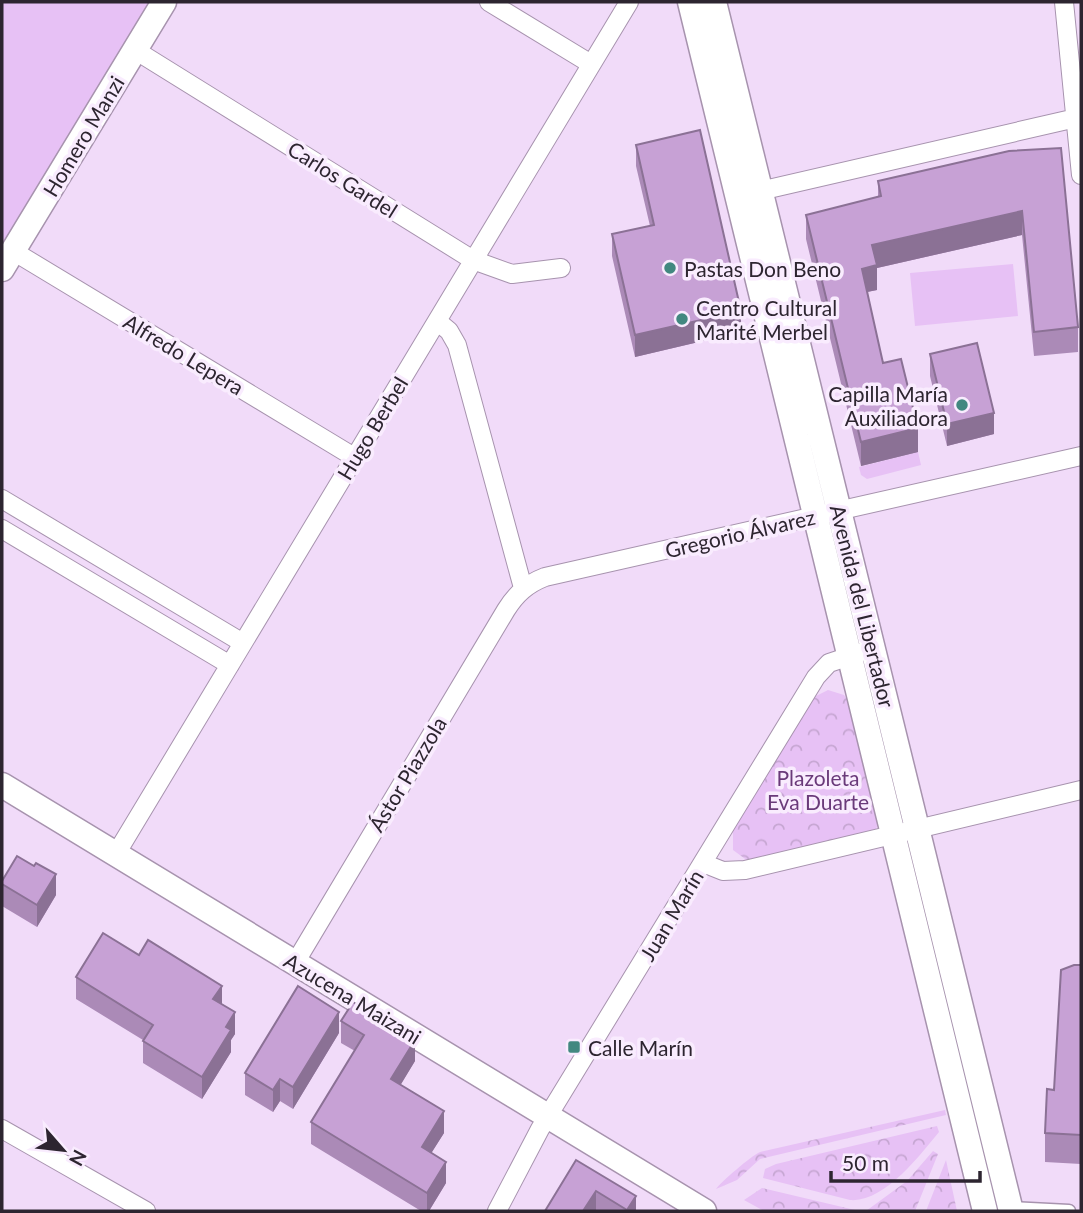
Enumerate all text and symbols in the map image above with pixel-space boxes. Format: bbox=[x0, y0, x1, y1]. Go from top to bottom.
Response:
street label: Homero Manzi bbox=[37, 71, 129, 201]
street label: Carlos Gardel bbox=[284, 135, 402, 223]
place label: Pastas Don Beno bbox=[684, 256, 841, 281]
marker: Pastas Don Beno bbox=[662, 260, 678, 276]
place label: Centro Cultural Marité Merbel bbox=[696, 295, 837, 344]
street label: Alfredo Lepera bbox=[119, 308, 249, 400]
marker: Centro Cultural Marité Merbel bbox=[674, 311, 690, 327]
street label: Hugo Berbel bbox=[332, 372, 412, 484]
place label: Capilla María Auxiliadora bbox=[828, 381, 948, 430]
marker: Capilla María Auxiliadora bbox=[954, 397, 970, 413]
street label: Avenida del Libertador bbox=[826, 502, 900, 710]
street label: Gregorio Álvarez bbox=[662, 504, 818, 562]
street label: Ástor Piazzola bbox=[363, 712, 451, 836]
park label: Plazoleta Eva Duarte bbox=[767, 765, 869, 814]
street label: Juan Marín bbox=[634, 865, 708, 965]
street label: Azucena Maizani bbox=[280, 947, 426, 1049]
place label: Calle Marín bbox=[588, 1035, 693, 1060]
marker: Calle Marín bbox=[566, 1039, 582, 1055]
north arrow bbox=[28, 1115, 98, 1185]
scale bar bbox=[831, 1140, 980, 1184]
text: N bbox=[65, 1146, 92, 1170]
text: 50 m bbox=[842, 1150, 889, 1175]

